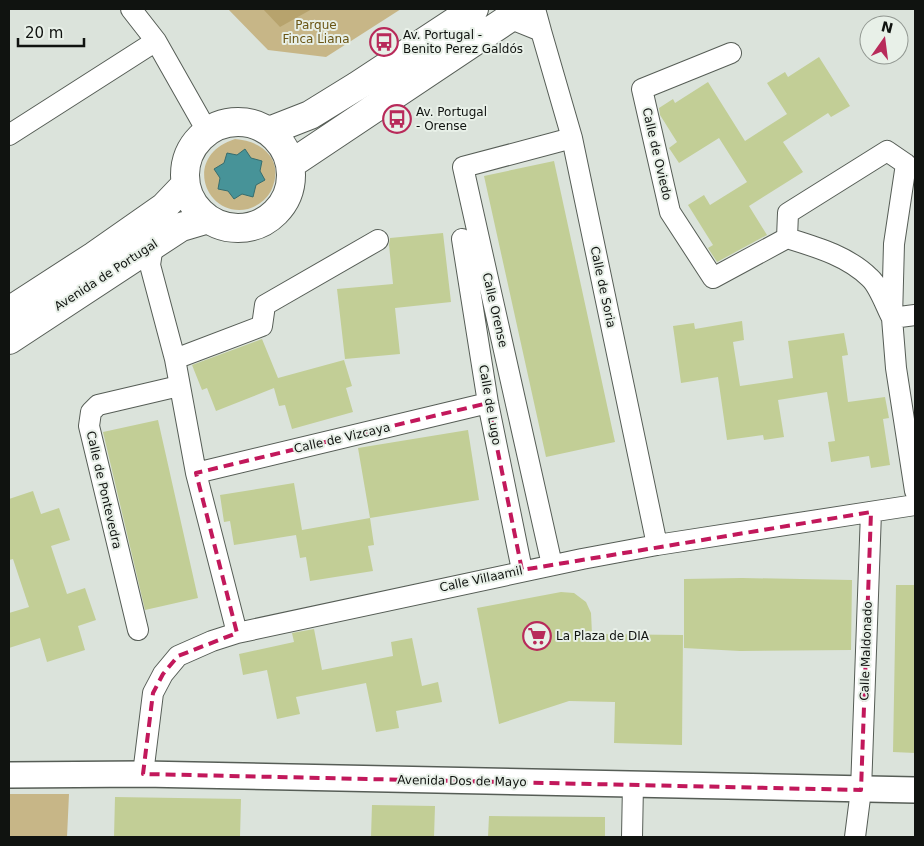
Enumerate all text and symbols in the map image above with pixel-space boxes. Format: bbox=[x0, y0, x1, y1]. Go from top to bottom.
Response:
scale bar bbox=[18, 15, 84, 47]
north arrow bbox=[859, 15, 909, 65]
park label: Parque Finca Liana bbox=[282, 18, 350, 46]
text: N bbox=[880, 18, 895, 37]
text: 20 m bbox=[25, 24, 63, 42]
bus stop icon: Av. Portugal - Benito Perez Galdós bbox=[369, 27, 399, 57]
place label: Av. Portugal - Benito Perez Galdós bbox=[403, 28, 523, 56]
bus stop icon: Av. Portugal - Orense bbox=[382, 104, 412, 134]
place label: Av. Portugal - Orense bbox=[416, 105, 487, 133]
street label: Calle de Oviedo bbox=[640, 106, 674, 202]
street label: Avenida de Portugal bbox=[52, 236, 160, 314]
street label: Calle de Soria bbox=[588, 245, 618, 329]
street label: Calle Orense bbox=[480, 271, 510, 349]
street label: Calle de Lugo bbox=[476, 364, 504, 446]
street label: Calle de Vizcaya bbox=[292, 420, 392, 456]
street label: Calle de Pontevedra bbox=[84, 430, 124, 550]
street label: Calle Villaamil bbox=[438, 563, 524, 595]
street label: Calle Maldonado bbox=[857, 601, 875, 701]
supermarket icon: La Plaza de DIA bbox=[522, 621, 552, 651]
place label: La Plaza de DIA bbox=[556, 629, 650, 643]
street label: Avenida Dos de Mayo bbox=[397, 773, 527, 789]

